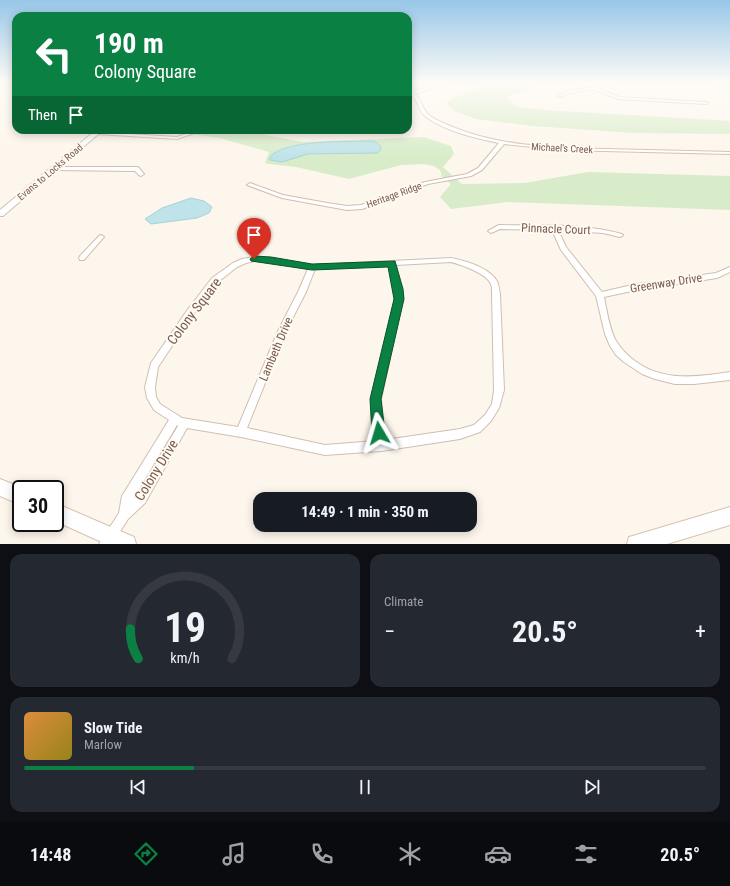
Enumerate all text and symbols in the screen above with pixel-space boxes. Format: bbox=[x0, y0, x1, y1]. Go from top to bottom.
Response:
text: 190 m bbox=[94, 27, 164, 60]
icon: left bbox=[28, 28, 80, 80]
text: Colony Square bbox=[94, 61, 196, 82]
icon: arrive bbox=[65, 104, 87, 126]
text: Then bbox=[28, 106, 57, 124]
street label: Michael's Creek bbox=[531, 141, 594, 155]
street label: Evans to Locks Road bbox=[15, 142, 85, 202]
street label: Heritage Ridge bbox=[365, 180, 423, 210]
pin bbox=[237, 218, 271, 259]
street label: Pinnacle Court bbox=[521, 221, 591, 237]
icon: arrive bbox=[243, 224, 265, 246]
street label: Greenway Drive bbox=[629, 270, 703, 296]
street label: Colony Square bbox=[164, 274, 225, 348]
street label: Lambeth Drive bbox=[256, 315, 296, 383]
position arrow bbox=[358, 412, 400, 454]
street label: Colony Drive bbox=[131, 436, 181, 503]
speed limit sign: 30 bbox=[12, 480, 64, 532]
text: 14:49 · 1 min · 350 m bbox=[301, 503, 429, 521]
text: Climate bbox=[384, 594, 423, 609]
text: 19 bbox=[164, 602, 206, 651]
text: 20.5° bbox=[512, 614, 578, 649]
text: − bbox=[384, 619, 395, 644]
text: + bbox=[695, 619, 706, 644]
text: km/h bbox=[170, 649, 200, 665]
text: Slow Tide bbox=[84, 719, 142, 737]
text: Marlow bbox=[84, 737, 122, 752]
icon: previous bbox=[127, 776, 149, 798]
icon: pause bbox=[354, 776, 376, 798]
icon: next bbox=[581, 776, 603, 798]
icon: directions bbox=[132, 840, 160, 868]
icon: music bbox=[220, 840, 248, 868]
icon: phone bbox=[308, 840, 336, 868]
icon: climate bbox=[396, 840, 424, 868]
icon: car bbox=[484, 840, 512, 868]
icon: filters bbox=[572, 840, 600, 868]
text: 14:48 bbox=[30, 844, 71, 865]
text: 20.5° bbox=[660, 844, 700, 865]

